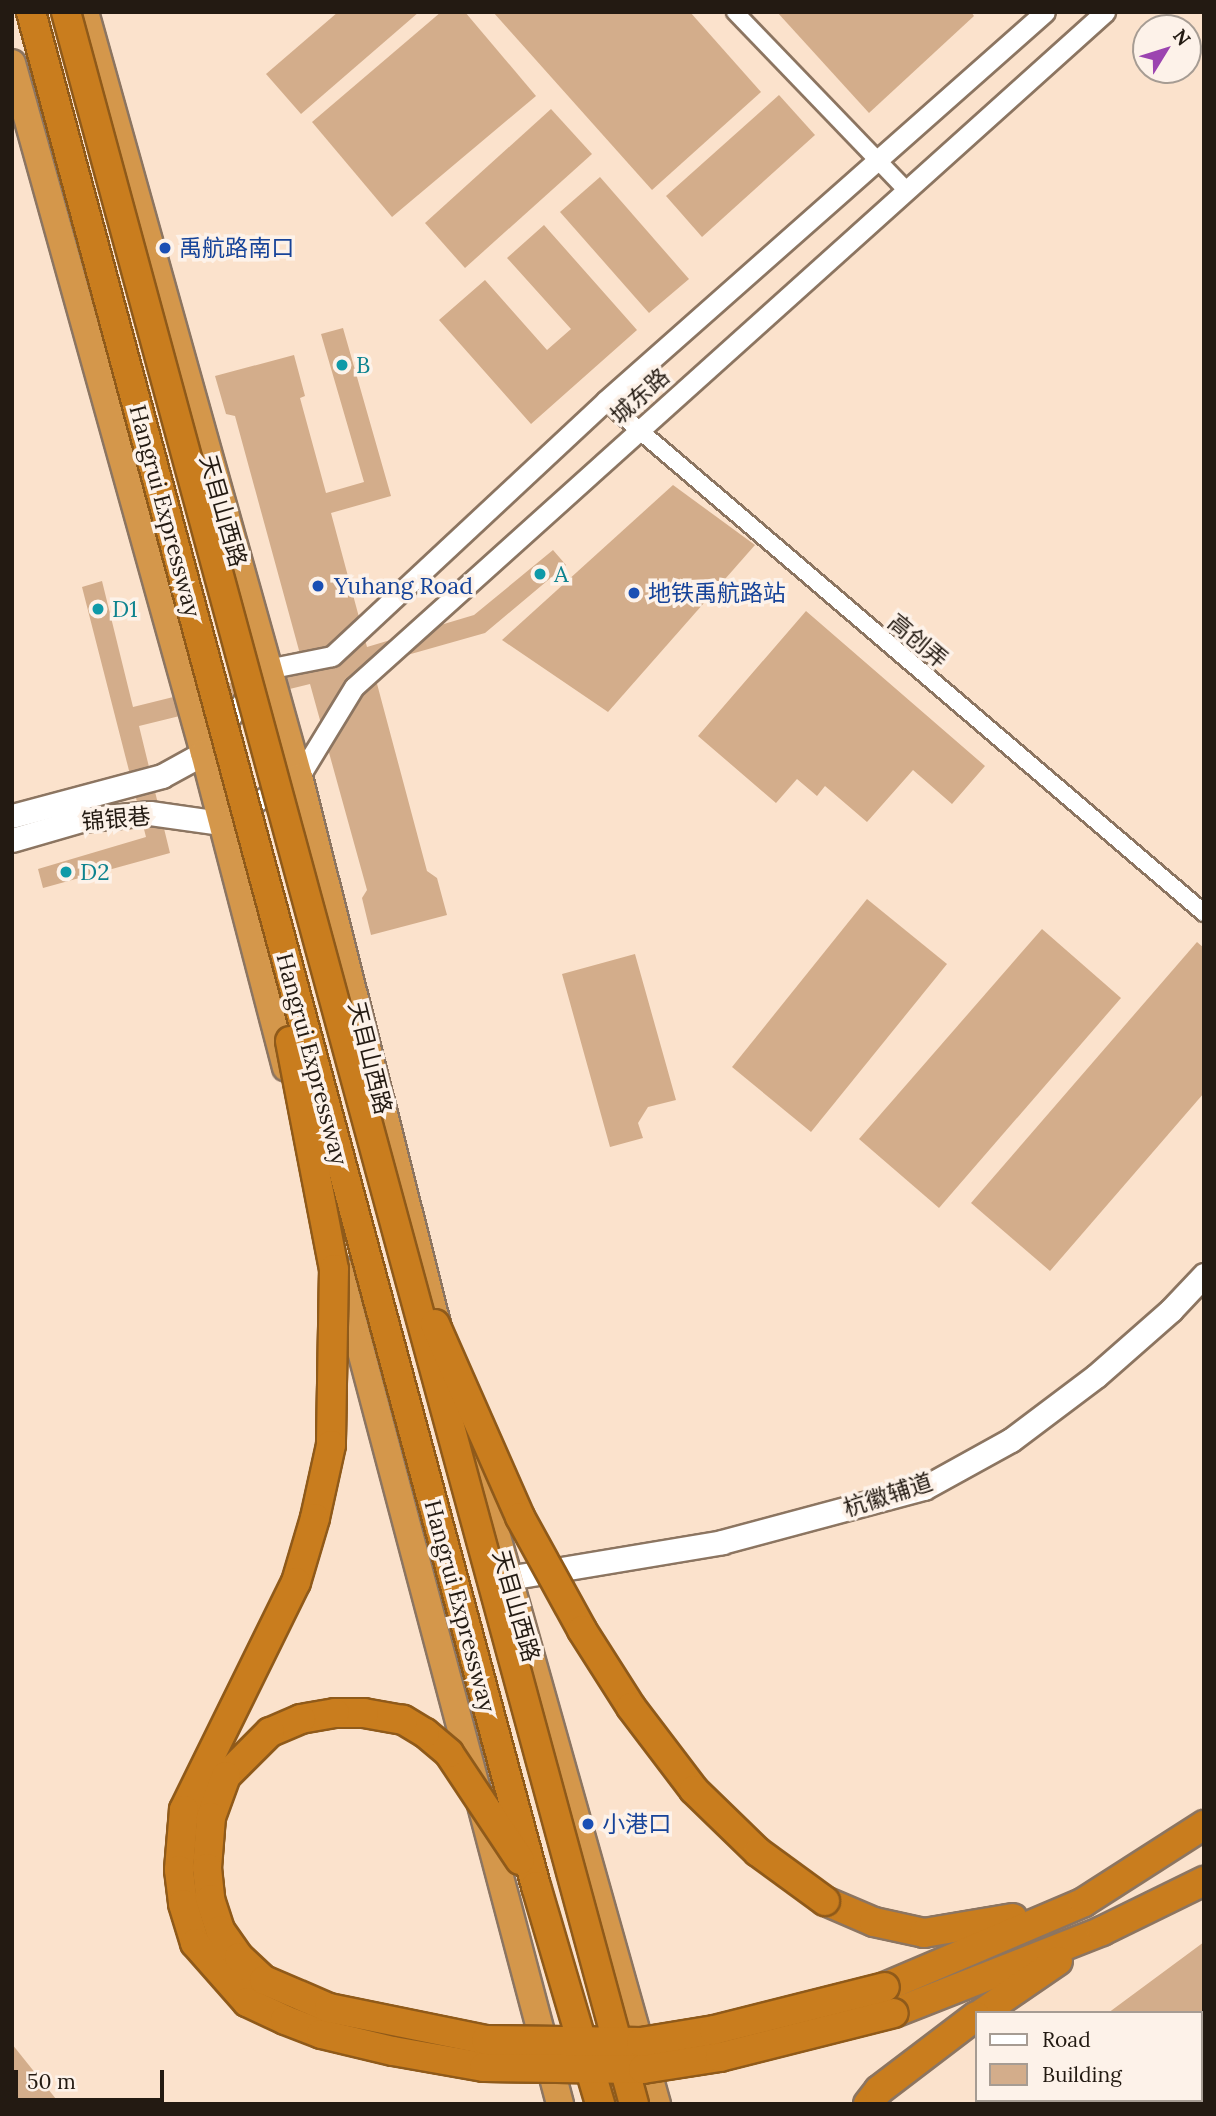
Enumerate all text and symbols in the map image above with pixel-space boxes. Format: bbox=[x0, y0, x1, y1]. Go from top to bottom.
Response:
north arrow bbox=[1132, 14, 1202, 84]
text: N bbox=[1168, 24, 1196, 50]
place label: 禹航路南口 bbox=[179, 234, 294, 262]
marker: 禹航路南口 bbox=[157, 240, 173, 256]
place label: B bbox=[356, 351, 370, 379]
marker: B bbox=[334, 357, 350, 373]
street label: 城东路 bbox=[605, 363, 675, 429]
street label: Hangrui Expressway bbox=[123, 402, 207, 620]
street label: 天目山西路 bbox=[194, 452, 252, 570]
place label: A bbox=[554, 560, 568, 588]
marker: A bbox=[532, 566, 548, 582]
place label: Yuhang Road bbox=[334, 572, 473, 600]
marker: Yuhang Road bbox=[308, 576, 328, 596]
place label: 地铁禹航路站 bbox=[648, 579, 786, 607]
marker: 地铁禹航路站 bbox=[626, 585, 642, 601]
place label: D1 bbox=[112, 595, 138, 623]
marker: D1 bbox=[90, 601, 106, 617]
street label: 高创弄 bbox=[883, 608, 953, 674]
street label: 锦银巷 bbox=[80, 802, 152, 836]
place label: D2 bbox=[80, 858, 109, 886]
marker: D2 bbox=[58, 864, 74, 880]
street label: Hangrui Expressway bbox=[270, 950, 354, 1168]
street label: 天目山西路 bbox=[343, 999, 397, 1117]
street label: 杭徽辅道 bbox=[840, 1468, 936, 1522]
street label: Hangrui Expressway bbox=[418, 1497, 502, 1715]
street label: 天目山西路 bbox=[487, 1547, 545, 1665]
place label: 小港口 bbox=[602, 1810, 671, 1838]
marker: 小港口 bbox=[580, 1816, 596, 1832]
legend bbox=[974, 2011, 1202, 2102]
text: Road bbox=[1042, 2026, 1091, 2053]
scale bar bbox=[18, 2056, 168, 2100]
text: Building bbox=[1042, 2061, 1122, 2088]
text: 50 m bbox=[27, 2068, 76, 2095]

